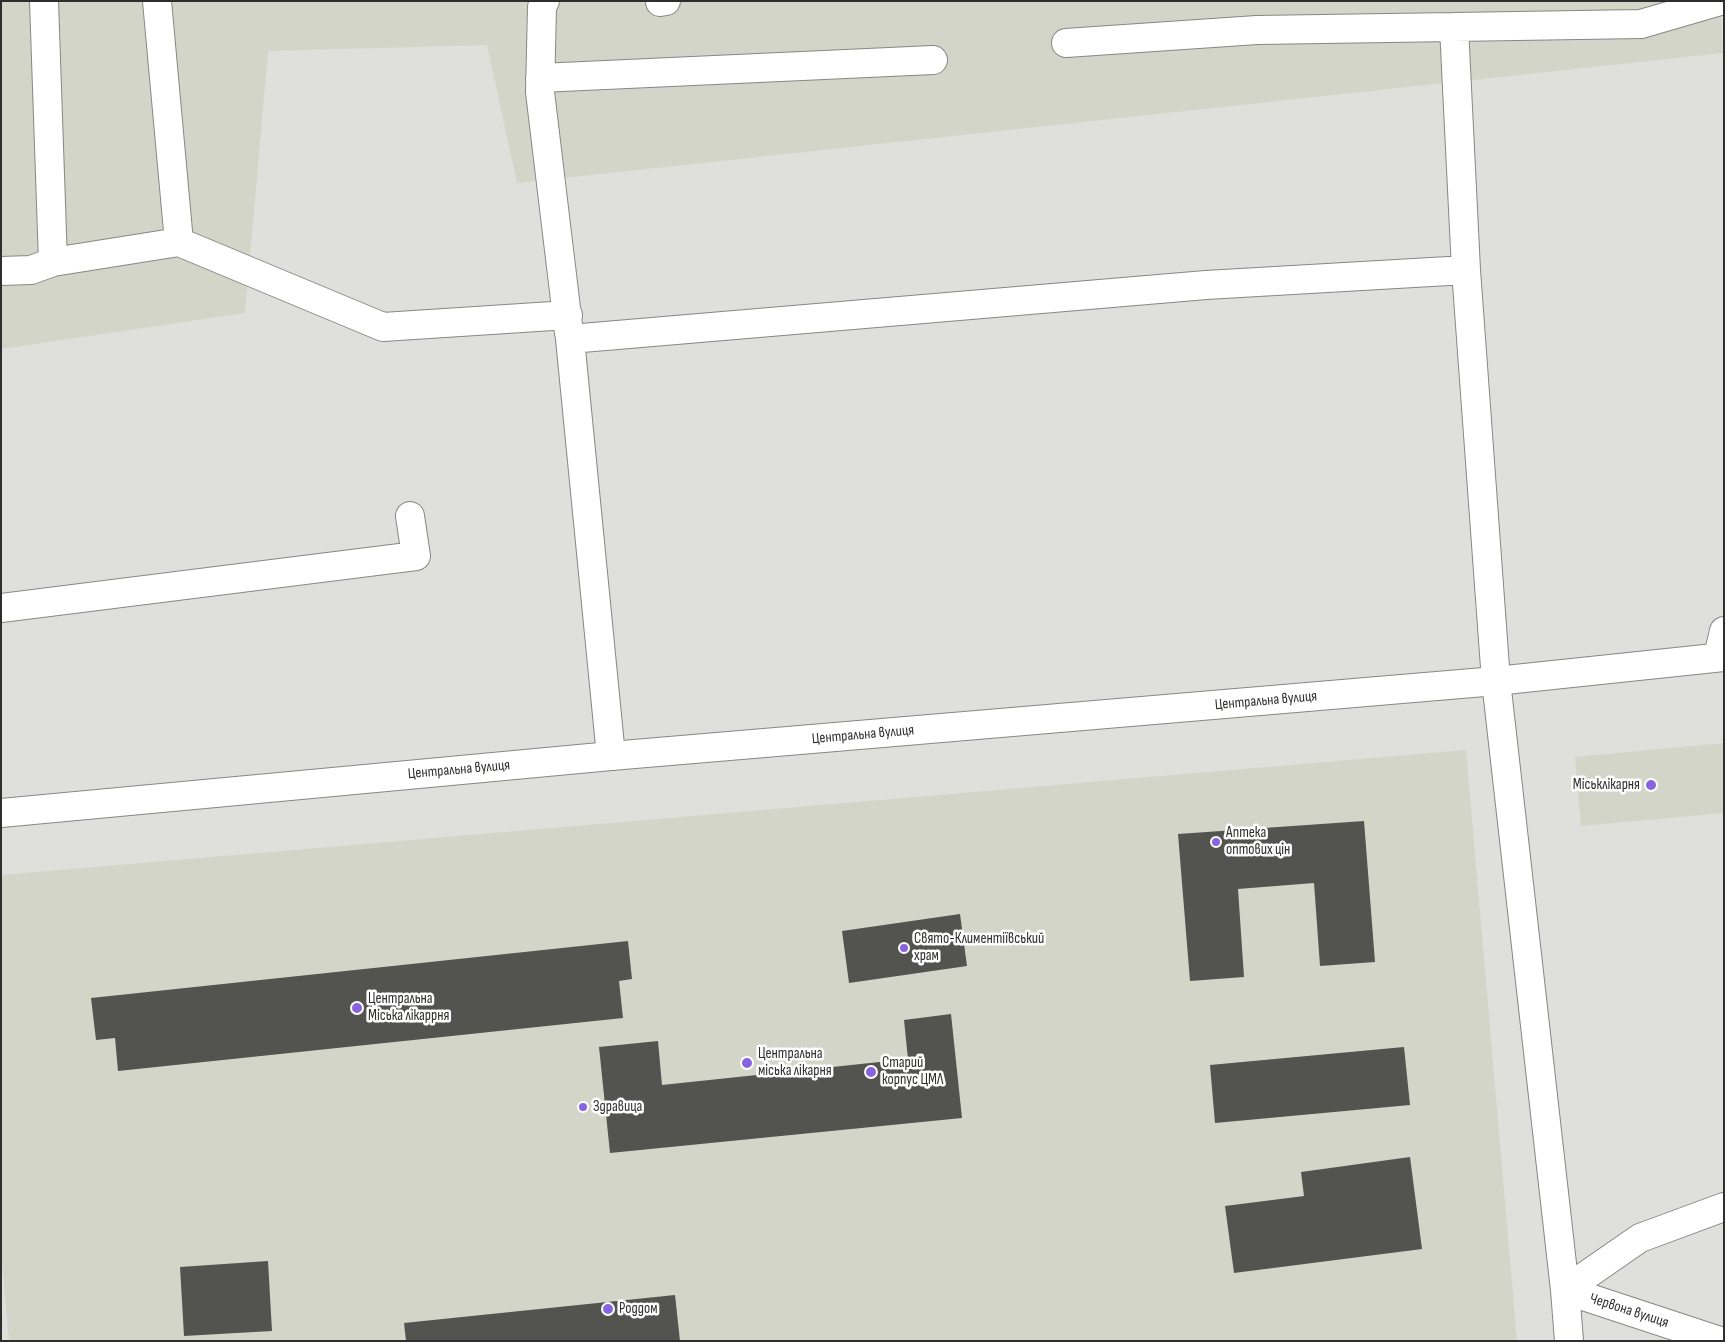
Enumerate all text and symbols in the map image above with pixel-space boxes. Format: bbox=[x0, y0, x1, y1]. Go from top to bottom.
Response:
street label: Центральна вулиця bbox=[1214, 688, 1318, 714]
street label: Центральна вулиця bbox=[811, 722, 915, 748]
street label: Центральна вулиця bbox=[407, 757, 511, 783]
place label: Міськлікарня bbox=[1573, 776, 1640, 794]
marker: Міськлікарня bbox=[1644, 778, 1658, 792]
place label: Аптека оптових цін bbox=[1226, 824, 1290, 859]
marker: Аптека оптових цін bbox=[1210, 836, 1222, 848]
place label: Свято-Климентіївський храм bbox=[914, 930, 1044, 965]
marker: Свято-Климентіївський храм bbox=[898, 942, 910, 954]
place label: Центральна Міська лікаррня bbox=[368, 990, 449, 1025]
marker: Центральна Міська лікаррня bbox=[350, 1001, 364, 1015]
place label: Центральна міська лікарня bbox=[758, 1045, 832, 1080]
place label: Старий корпус ЦМЛ bbox=[882, 1054, 943, 1089]
marker: Центральна міська лікарня bbox=[740, 1056, 754, 1070]
marker: Старий корпус ЦМЛ bbox=[864, 1065, 878, 1079]
place label: Здравица bbox=[593, 1098, 642, 1116]
marker: Здравица bbox=[577, 1101, 589, 1113]
street label: Червона вулиця bbox=[1587, 1290, 1671, 1332]
place label: Роддом bbox=[619, 1300, 658, 1318]
marker: Роддом bbox=[601, 1302, 615, 1316]

